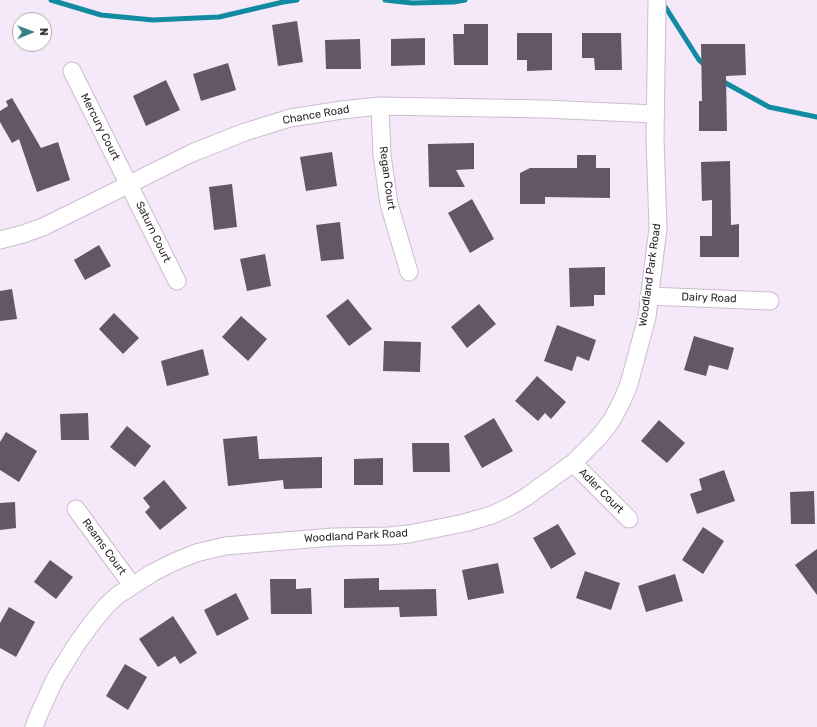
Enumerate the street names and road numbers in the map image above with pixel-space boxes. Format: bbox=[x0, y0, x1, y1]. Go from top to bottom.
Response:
street label: Mercury Court bbox=[77, 91, 123, 163]
street label: Chance Road bbox=[281, 103, 351, 127]
street label: Regan Court bbox=[376, 145, 398, 211]
street label: Saturn Court bbox=[133, 199, 173, 265]
street label: Woodland Park Road bbox=[636, 223, 664, 327]
street label: Dairy Road bbox=[681, 290, 737, 306]
street label: Adler Court bbox=[576, 466, 626, 516]
street label: Reams Court bbox=[79, 516, 129, 578]
street label: Woodland Park Road bbox=[304, 527, 408, 545]

